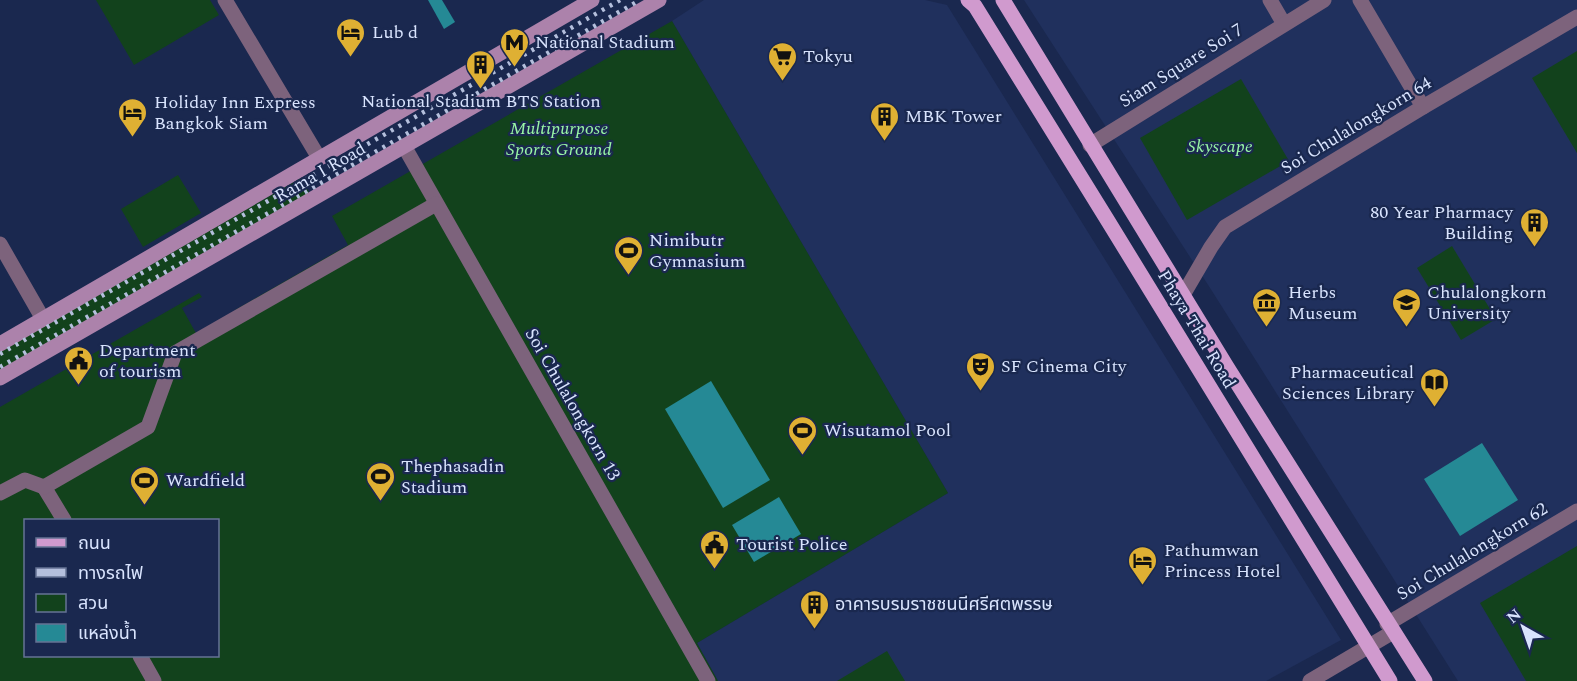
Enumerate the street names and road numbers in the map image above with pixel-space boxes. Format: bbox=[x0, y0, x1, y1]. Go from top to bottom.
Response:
street label: Siam Square Soi 7 bbox=[1114, 16, 1249, 114]
street label: Soi Chulalongkorn 64 bbox=[1276, 70, 1437, 181]
street label: Rama I Road bbox=[269, 135, 371, 210]
street label: Phaya Thai Road bbox=[1150, 265, 1243, 394]
street label: Soi Chulalongkorn 13 bbox=[518, 323, 627, 485]
street label: Soi Chulalongkorn 62 bbox=[1392, 496, 1553, 607]

